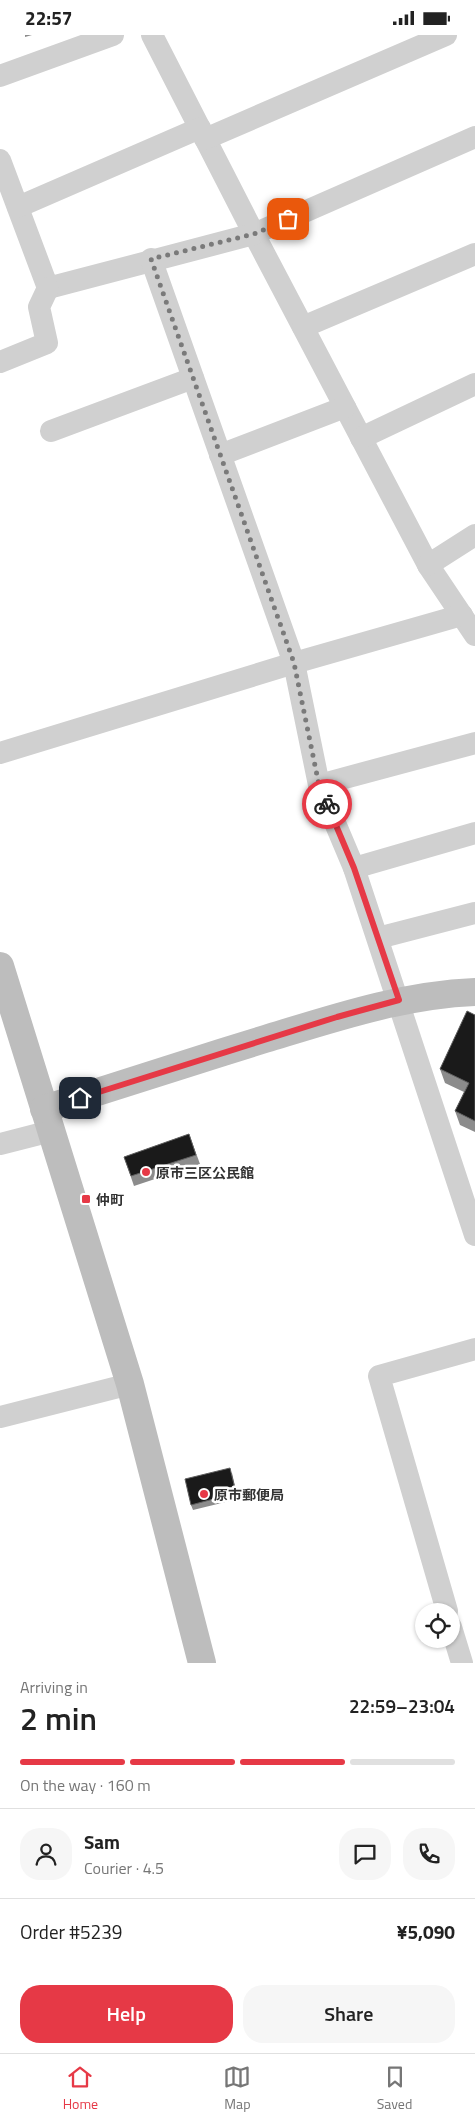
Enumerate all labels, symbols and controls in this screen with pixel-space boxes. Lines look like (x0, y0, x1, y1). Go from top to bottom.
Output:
text: 22:57 (25, 3, 72, 32)
pin (267, 198, 309, 240)
icon: bag (274, 205, 302, 233)
courier (302, 779, 352, 829)
icon: bike (313, 790, 341, 818)
pin (59, 1077, 101, 1119)
icon: home (66, 1084, 94, 1112)
place label: 原市三区公民館 (156, 1162, 254, 1183)
marker: 原市三区公民館 (140, 1166, 152, 1178)
place label: 仲町 (96, 1189, 124, 1210)
marker: 仲町 (80, 1193, 92, 1205)
place label: 原市郵便局 (214, 1484, 284, 1505)
marker: 原市郵便局 (198, 1488, 210, 1500)
map controls (415, 1603, 460, 1648)
button: locate (415, 1603, 460, 1648)
text: Arriving in (20, 1675, 88, 1699)
text: 22:59–23:04 (349, 1691, 455, 1720)
text: 2 min (20, 1694, 97, 1742)
text: On the way · 160 m (20, 1773, 151, 1797)
text: Sam (84, 1827, 120, 1856)
button: person (20, 1828, 72, 1880)
button: chat (339, 1828, 391, 1880)
button: phone (403, 1828, 455, 1880)
text: Courier · 4.5 (84, 1856, 164, 1880)
text: Order #5239 (20, 1917, 122, 1946)
text: ¥5,090 (397, 1917, 455, 1946)
button: Help (20, 1985, 233, 2043)
button: Share (243, 1985, 455, 2043)
tab: Home (63, 2063, 98, 2114)
tab: Map (223, 2063, 251, 2114)
tab: Saved (377, 2063, 412, 2114)

